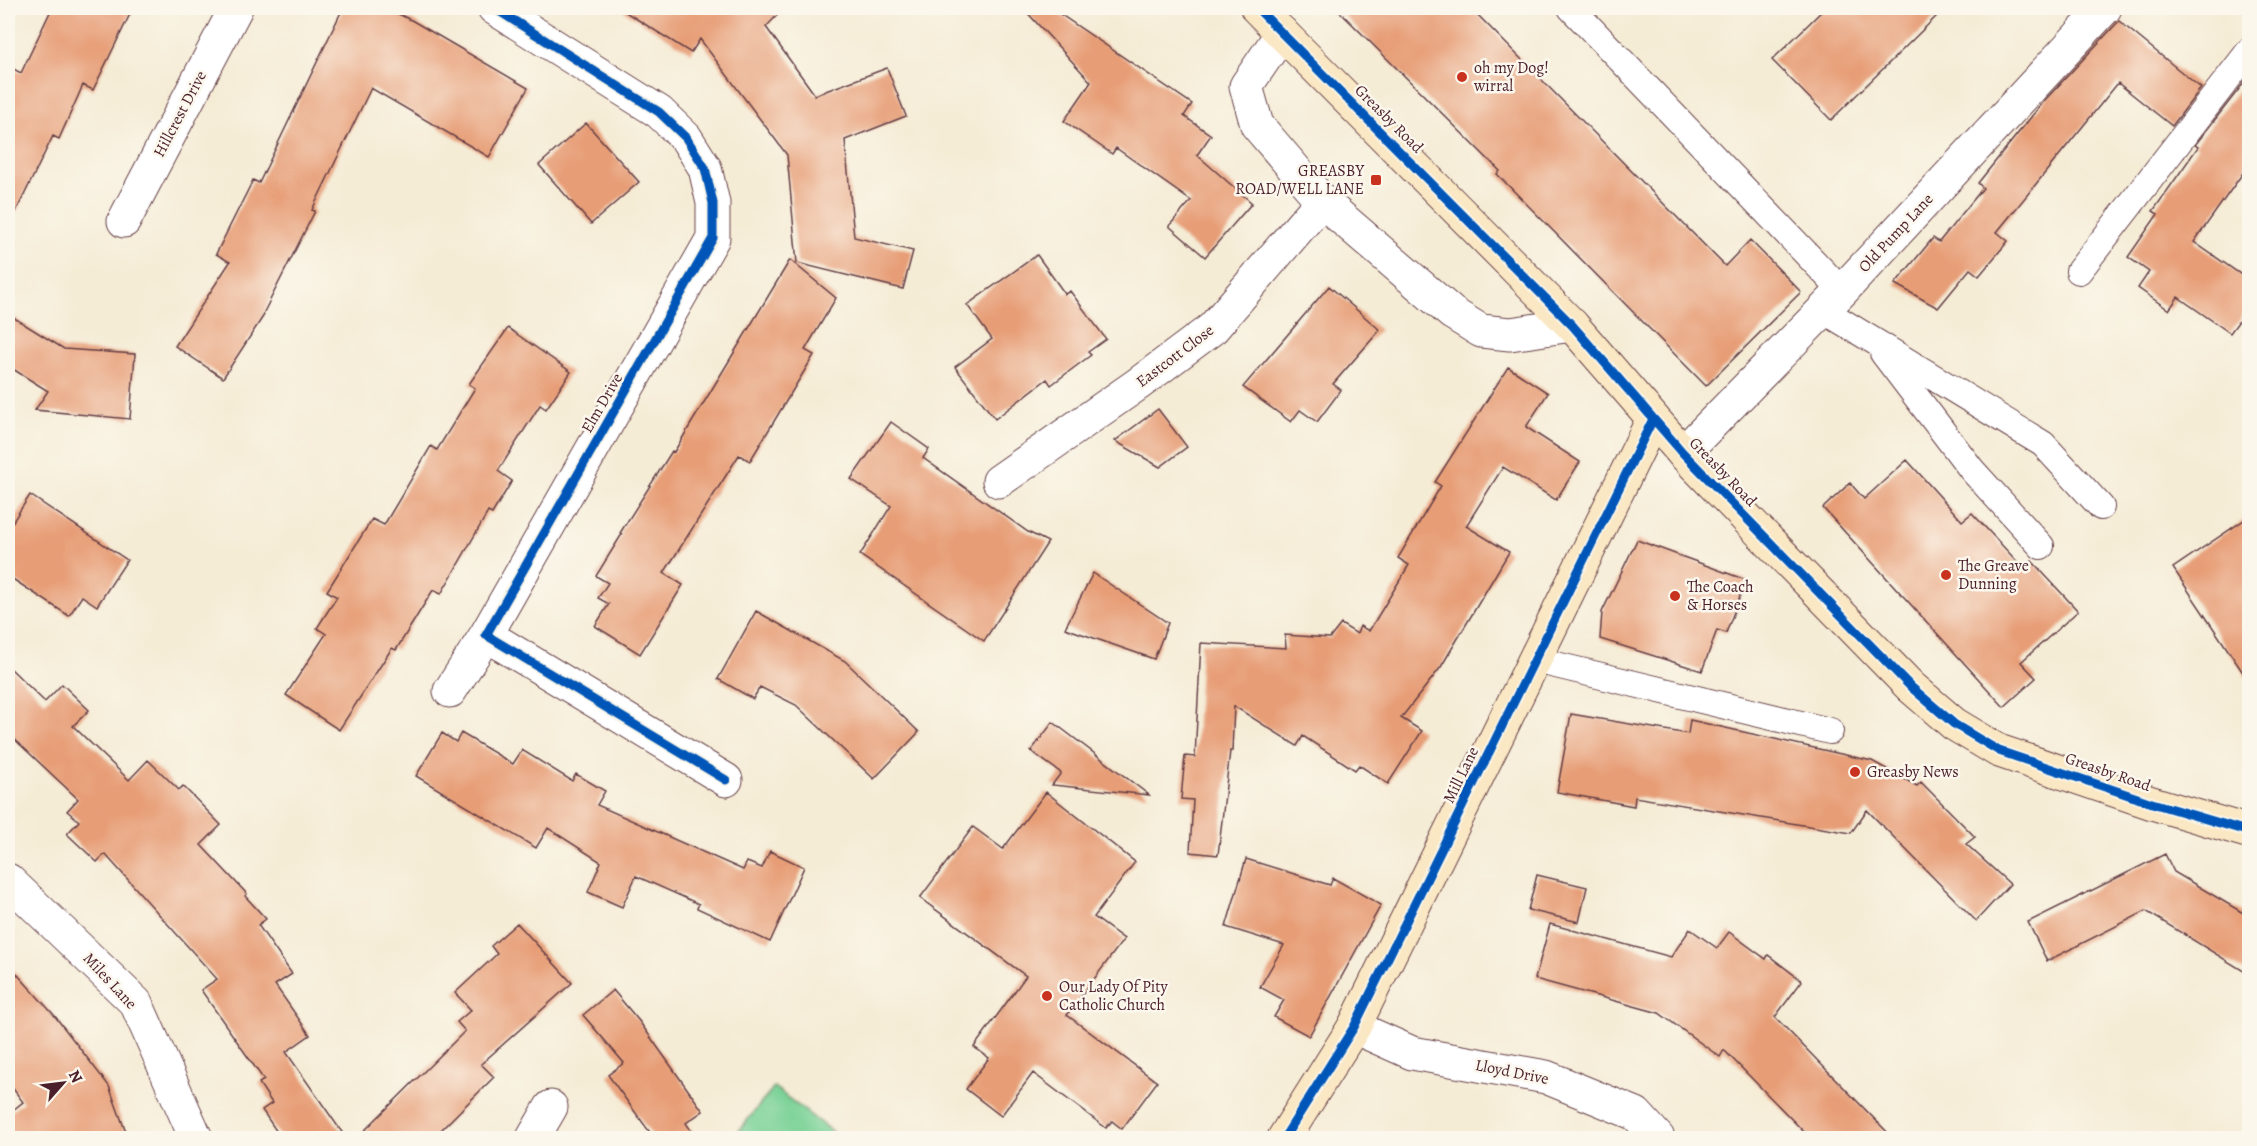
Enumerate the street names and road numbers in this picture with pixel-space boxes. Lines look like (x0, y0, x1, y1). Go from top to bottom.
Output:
street label: Hillcrest Drive (148, 67, 212, 161)
street label: Greasby Road (1350, 80, 1428, 158)
street label: Old Pump Lane (1854, 189, 1938, 277)
street label: Eastcott Close (1132, 320, 1218, 392)
street label: Elm Drive (576, 369, 628, 437)
street label: Greasby Road (1684, 432, 1762, 512)
street label: Mill Lane (1438, 743, 1484, 807)
street label: Greasby Road (2062, 747, 2154, 797)
street label: Miles Lane (78, 948, 142, 1014)
street label: Lloyd Drive (1473, 1054, 1551, 1090)

